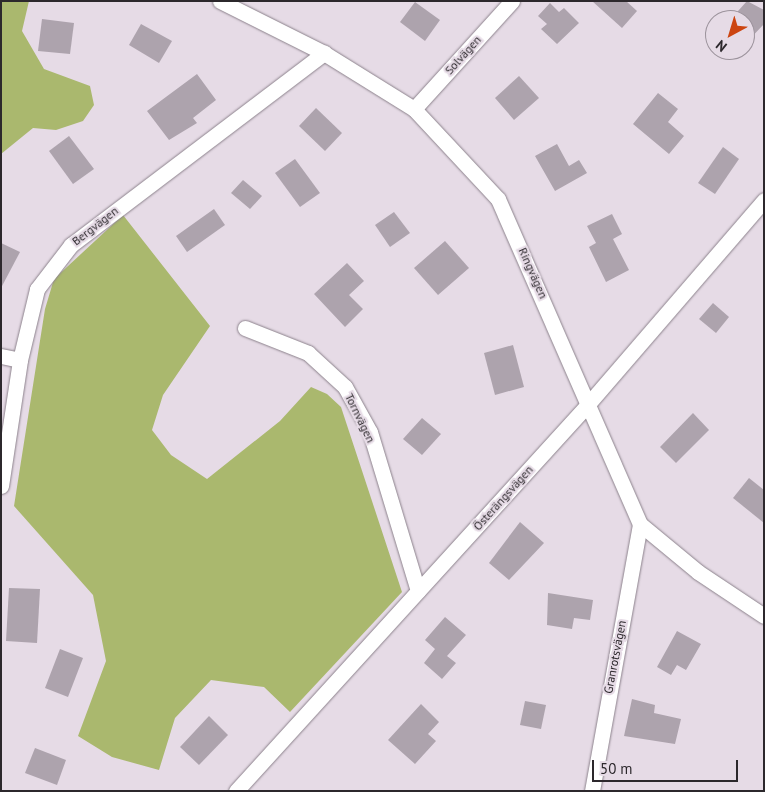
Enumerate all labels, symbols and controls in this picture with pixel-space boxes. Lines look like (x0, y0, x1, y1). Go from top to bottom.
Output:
north arrow (705, 10, 755, 60)
street label: Solvägen (442, 33, 484, 77)
text: N (712, 36, 730, 56)
street label: Bergvägen (69, 204, 121, 248)
street label: Ringvägen (515, 245, 551, 301)
street label: Tornvägen (342, 391, 378, 445)
street label: Österängsvägen (470, 463, 536, 533)
street label: Granrotsvägen (601, 619, 629, 695)
scale bar (595, 750, 741, 782)
text: 50 m (600, 759, 633, 778)

